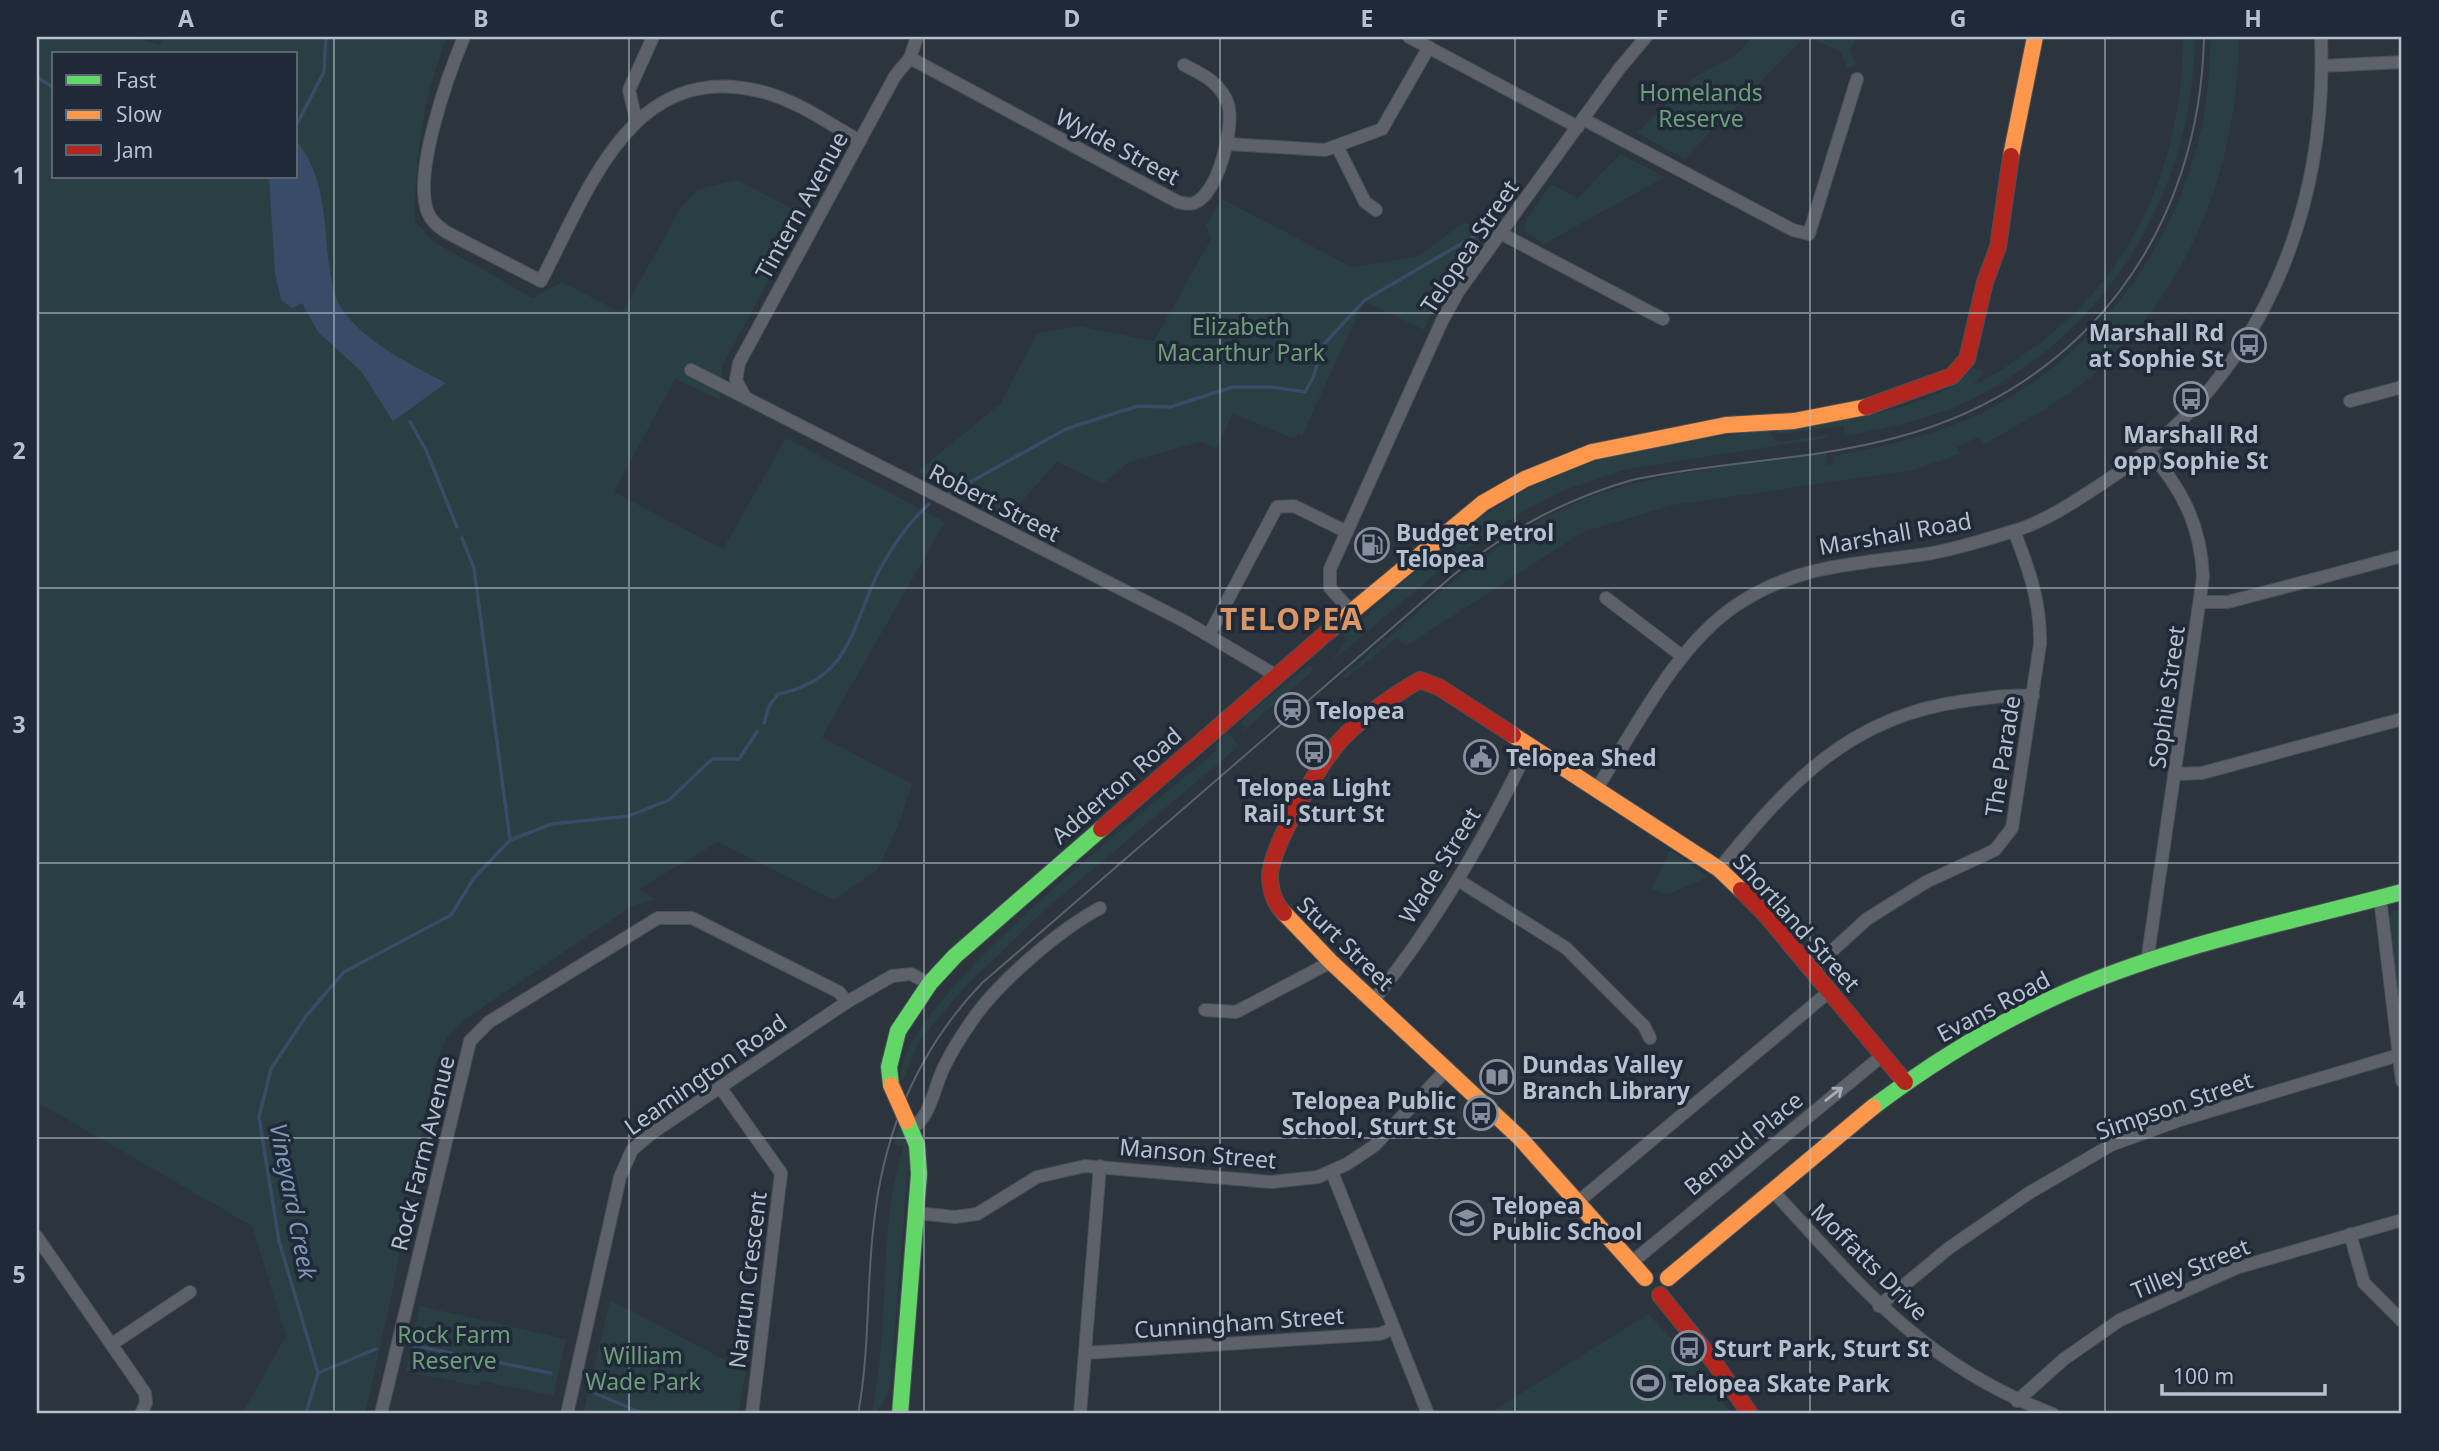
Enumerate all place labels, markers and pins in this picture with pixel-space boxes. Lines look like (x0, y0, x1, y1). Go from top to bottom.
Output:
place label: Marshall Rd at Sophie St (2088, 316, 2224, 374)
bus stop icon: Marshall Rd at Sophie St (2230, 326, 2268, 364)
bus stop icon: Marshall Rd opp Sophie St (2172, 380, 2210, 418)
place label: Marshall Rd opp Sophie St (2113, 418, 2269, 476)
place label: Budget Petrol Telopea (1396, 516, 1554, 574)
fuel station icon: Budget Petrol Telopea (1353, 526, 1391, 564)
station icon: Telopea (1273, 691, 1311, 729)
place label: Telopea (1316, 694, 1405, 726)
bus stop icon: Telopea Light Rail, Sturt St (1295, 733, 1333, 771)
public building icon: Telopea Shed (1462, 738, 1500, 776)
place label: Telopea Shed (1506, 741, 1657, 773)
place label: Telopea Light Rail, Sturt St (1237, 771, 1391, 829)
place label: Dundas Valley Branch Library (1522, 1048, 1691, 1106)
library icon: Dundas Valley Branch Library (1478, 1058, 1516, 1096)
place label: Telopea Public School, Sturt St (1282, 1084, 1456, 1142)
bus stop icon: Telopea Public School, Sturt St (1462, 1094, 1500, 1132)
place label: Telopea Public School (1492, 1189, 1642, 1247)
school or university icon: Telopea Public School (1448, 1199, 1486, 1237)
bus stop icon: Sturt Park, Sturt St (1670, 1329, 1708, 1367)
place label: Sturt Park, Sturt St (1714, 1332, 1930, 1364)
sports icon: Telopea Skate Park (1629, 1364, 1667, 1402)
place label: Telopea Skate Park (1672, 1367, 1890, 1399)

